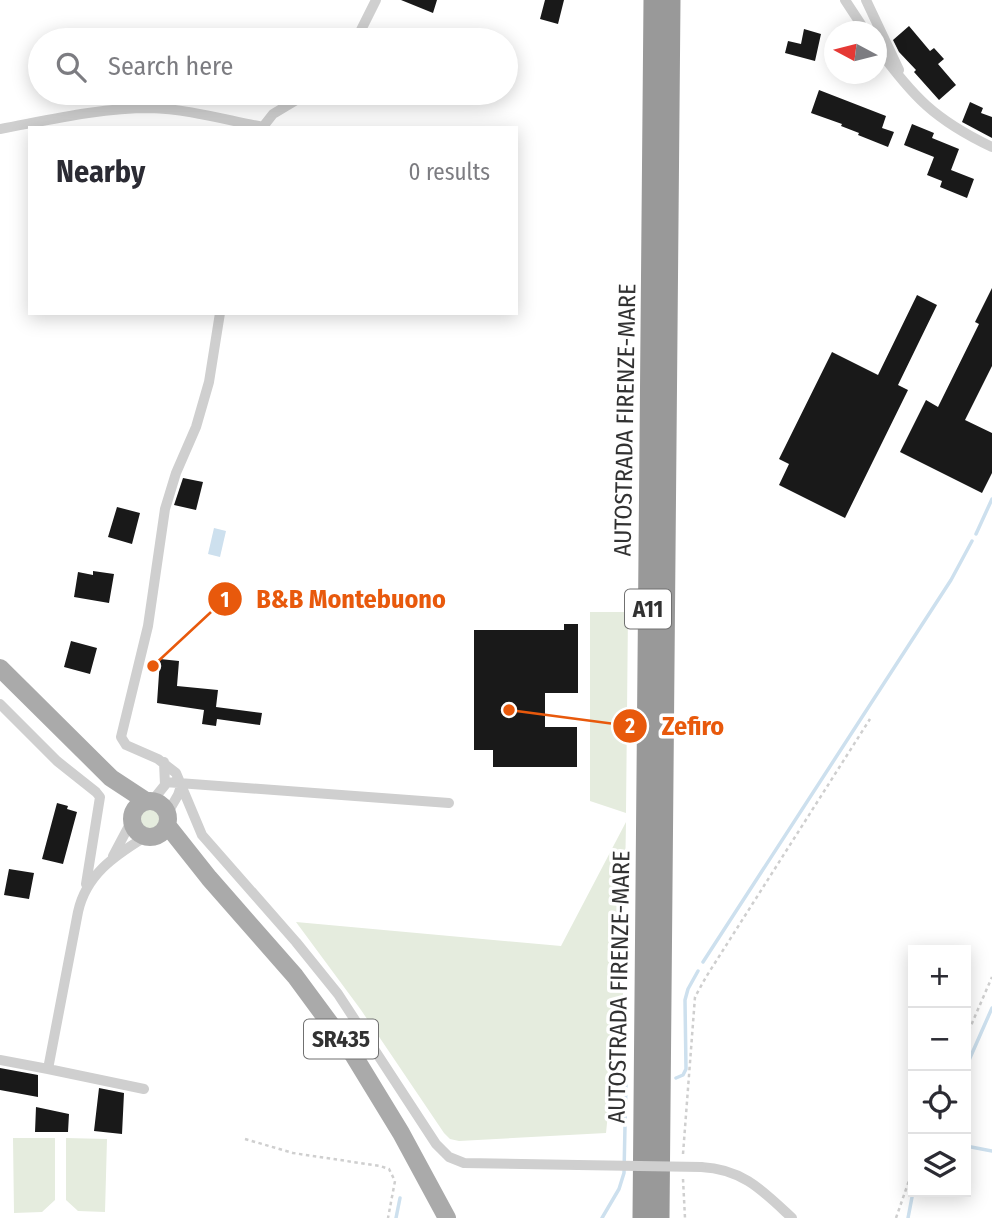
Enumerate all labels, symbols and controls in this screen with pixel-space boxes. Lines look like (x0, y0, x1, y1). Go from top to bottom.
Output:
north arrow (824, 21, 887, 84)
search box (28, 28, 518, 105)
icon: search (52, 48, 90, 86)
text: Search here (108, 51, 233, 82)
text: Nearby (56, 154, 145, 190)
text: 0 results (409, 158, 490, 186)
street label: AUTOSTRADA FIRENZE-MARE (609, 283, 641, 557)
callout: B&B Montebuono (207, 576, 460, 623)
text: B&B Montebuono (256, 584, 446, 615)
text: 1 (221, 587, 229, 613)
road number: A11 (625, 590, 671, 628)
callout: Zefiro (613, 702, 738, 749)
text: Zefiro (662, 711, 724, 742)
text: 2 (624, 713, 635, 739)
street label: AUTOSTRADA FIRENZE-MARE (603, 850, 635, 1124)
map controls (908, 945, 971, 1197)
button: + (908, 945, 971, 1008)
button: − (908, 1008, 971, 1071)
road number: SR435 (304, 1020, 378, 1058)
button: locate (908, 1071, 971, 1134)
button: layers (908, 1134, 971, 1197)

